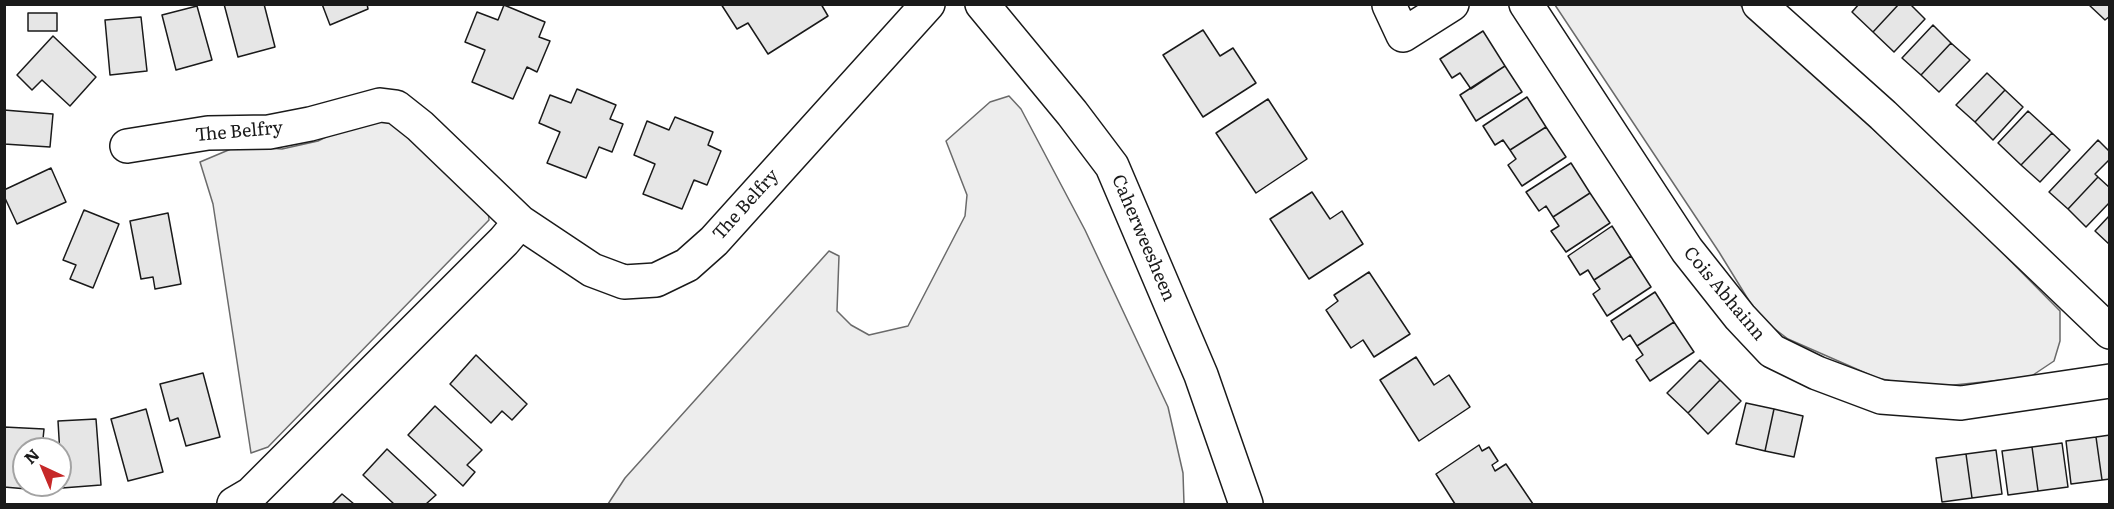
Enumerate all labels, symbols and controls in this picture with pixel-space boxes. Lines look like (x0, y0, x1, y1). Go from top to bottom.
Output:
street label: The Belfry (194, 117, 284, 147)
street label: The Belfry (709, 165, 783, 245)
street label: Caherweesheen (1107, 171, 1179, 305)
street label: Cois Abhainn (1679, 243, 1769, 345)
north arrow (12, 437, 72, 497)
text: N (18, 442, 44, 469)

